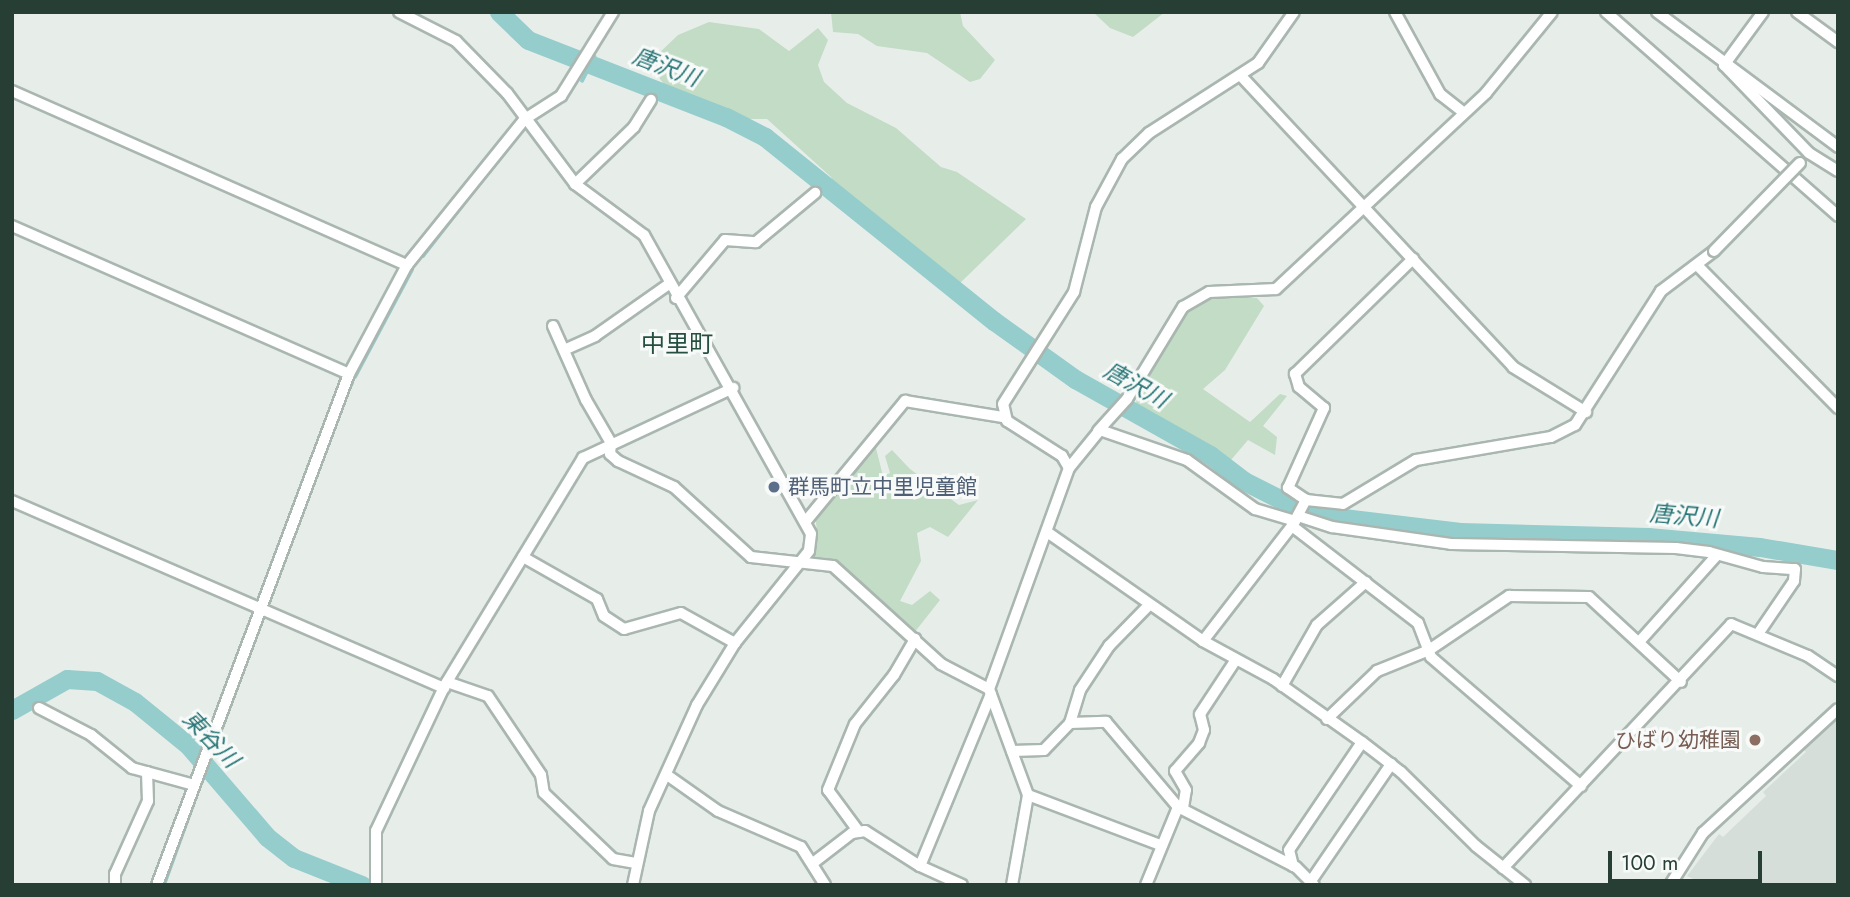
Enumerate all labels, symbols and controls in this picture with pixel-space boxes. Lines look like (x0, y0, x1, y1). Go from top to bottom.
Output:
water label: 唐沢川 (629, 42, 703, 92)
district label: 中里町 (641, 330, 713, 358)
water label: 唐沢川 (1099, 356, 1173, 414)
place label: 群馬町立中里児童館 (788, 474, 977, 500)
marker: 群馬町立中里児童館 (766, 479, 782, 495)
water label: 唐沢川 (1648, 499, 1720, 533)
water label: 東谷川 (177, 705, 245, 773)
place label: ひばり幼稚園 (1615, 727, 1741, 753)
marker: ひばり幼稚園 (1747, 732, 1763, 748)
scale bar (1612, 838, 1766, 882)
text: 100 m (1621, 848, 1678, 878)

